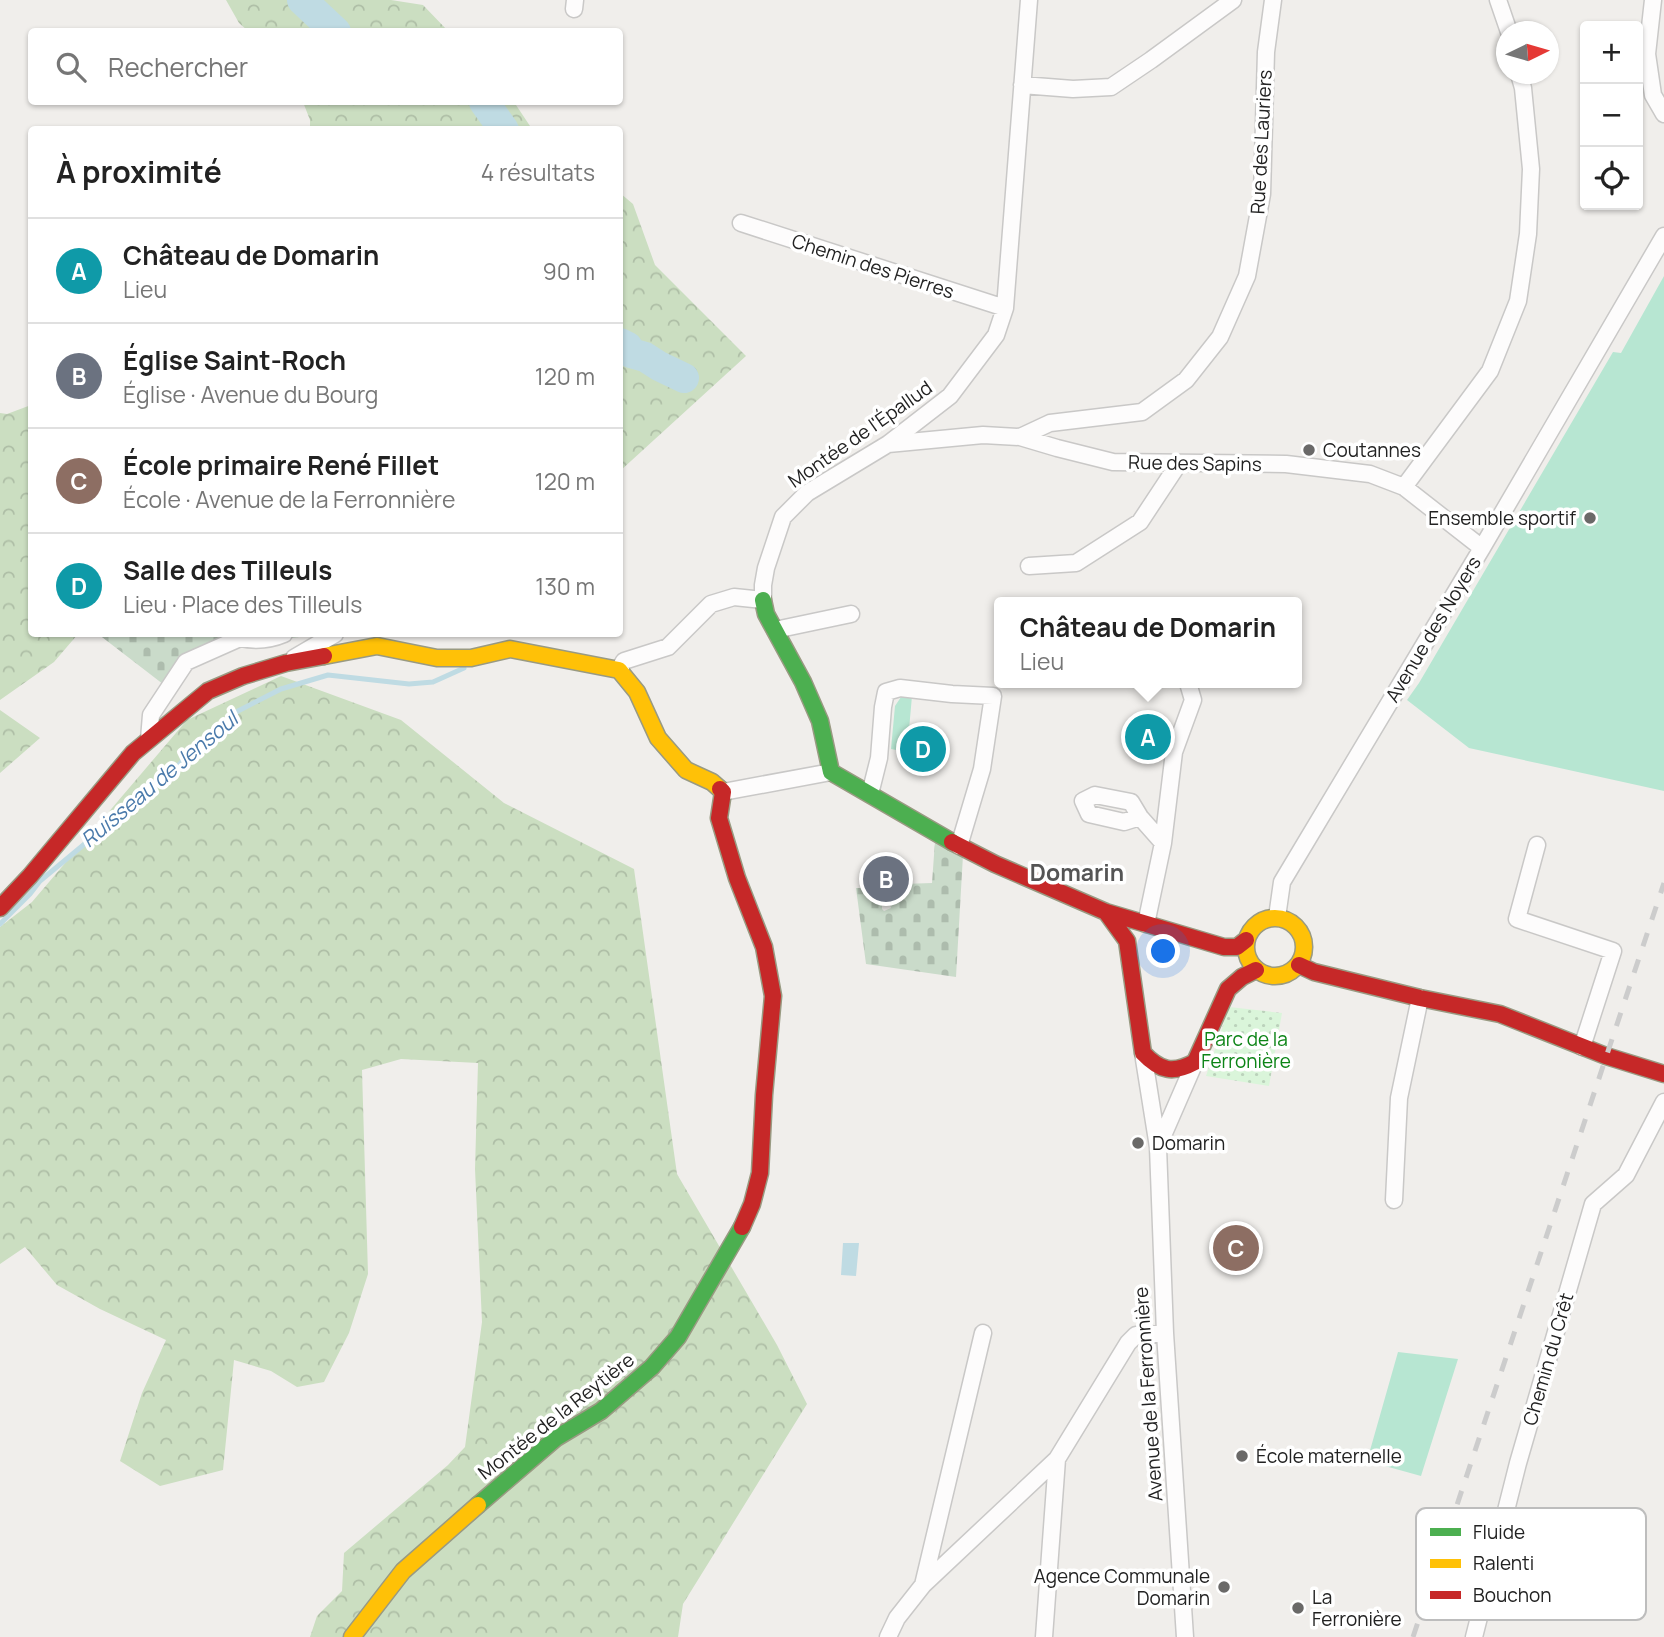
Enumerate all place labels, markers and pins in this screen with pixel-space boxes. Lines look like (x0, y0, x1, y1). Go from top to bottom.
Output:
place label: Coutannes (1323, 437, 1421, 463)
marker: Coutannes (1301, 442, 1317, 458)
place label: Ensemble sportif (1428, 505, 1576, 531)
marker: Ensemble sportif (1582, 510, 1598, 526)
pin: A (1125, 711, 1171, 763)
pin: D (900, 723, 946, 775)
pin: B (863, 853, 909, 905)
place label: Domarin (1152, 1130, 1225, 1156)
marker: Domarin (1130, 1135, 1146, 1151)
pin: C (1213, 1222, 1259, 1274)
place label: École maternelle (1256, 1443, 1402, 1469)
marker: École maternelle (1234, 1448, 1250, 1464)
place label: Agence Communale Domarin (1034, 1563, 1210, 1611)
marker: Agence Communale Domarin (1216, 1579, 1232, 1595)
place label: La Ferronière (1312, 1584, 1402, 1632)
marker: La Ferronière (1290, 1600, 1306, 1616)

